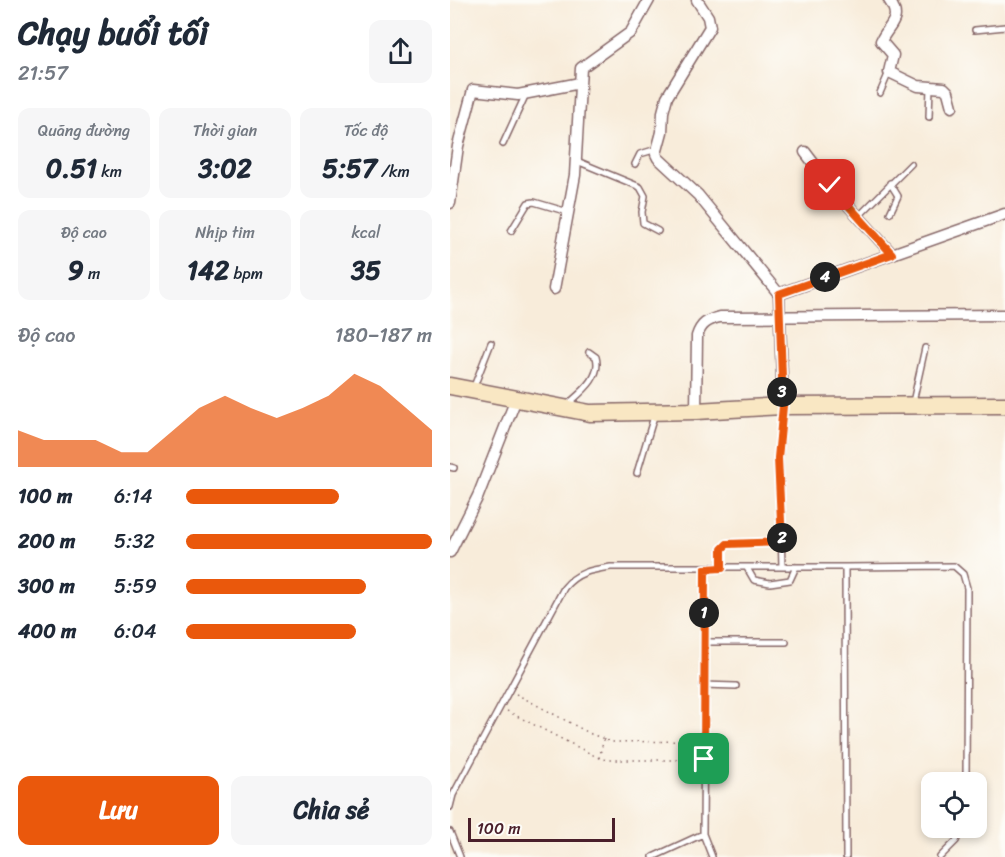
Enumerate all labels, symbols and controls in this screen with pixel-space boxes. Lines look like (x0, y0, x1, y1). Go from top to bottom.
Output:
text: Chạy buổi tối (18, 4, 208, 62)
button: share (369, 20, 432, 83)
text: 21:57 (18, 56, 68, 91)
text: Quãng đường (38, 116, 130, 145)
text: Thời gian (193, 116, 257, 145)
text: Tốc độ (344, 116, 388, 145)
text: 0.51 (46, 145, 97, 191)
text: 3:02 (198, 145, 252, 191)
text: 5:57 (322, 145, 377, 191)
text: km (97, 157, 122, 186)
text: /km (377, 157, 410, 186)
pin (804, 159, 855, 210)
icon: check (813, 168, 846, 201)
text: Độ cao (61, 218, 107, 247)
text: Nhịp tim (195, 218, 255, 247)
text: kcal (351, 218, 381, 247)
text: 9 (68, 247, 84, 293)
text: 142 (187, 247, 229, 293)
text: 35 (351, 247, 381, 293)
text: m (84, 259, 100, 288)
text: bpm (229, 259, 263, 288)
pin: 4 (810, 262, 840, 292)
text: 4 (820, 262, 830, 291)
text: Độ cao (18, 318, 76, 353)
text: 180–187 m (335, 318, 432, 353)
pin: 3 (767, 377, 797, 407)
text: 3 (778, 377, 786, 406)
text: 100 m (18, 479, 72, 514)
text: 6:14 (114, 479, 152, 514)
pin: 2 (767, 523, 797, 553)
text: 2 (777, 523, 787, 552)
text: 200 m (18, 524, 75, 559)
text: 5:32 (114, 524, 155, 559)
text: 300 m (18, 569, 75, 604)
text: 5:59 (114, 569, 157, 604)
pin: 1 (689, 598, 719, 628)
text: 1 (701, 598, 707, 627)
text: 400 m (18, 614, 76, 649)
text: 6:04 (114, 614, 157, 649)
pin (678, 733, 729, 784)
icon: arrive (687, 742, 720, 775)
map controls (921, 772, 987, 838)
button: locate (921, 772, 987, 838)
button: Lưu (18, 776, 219, 845)
button: Chia sẻ (231, 776, 432, 845)
text: 100 m (477, 814, 521, 843)
scale bar (468, 815, 615, 842)

